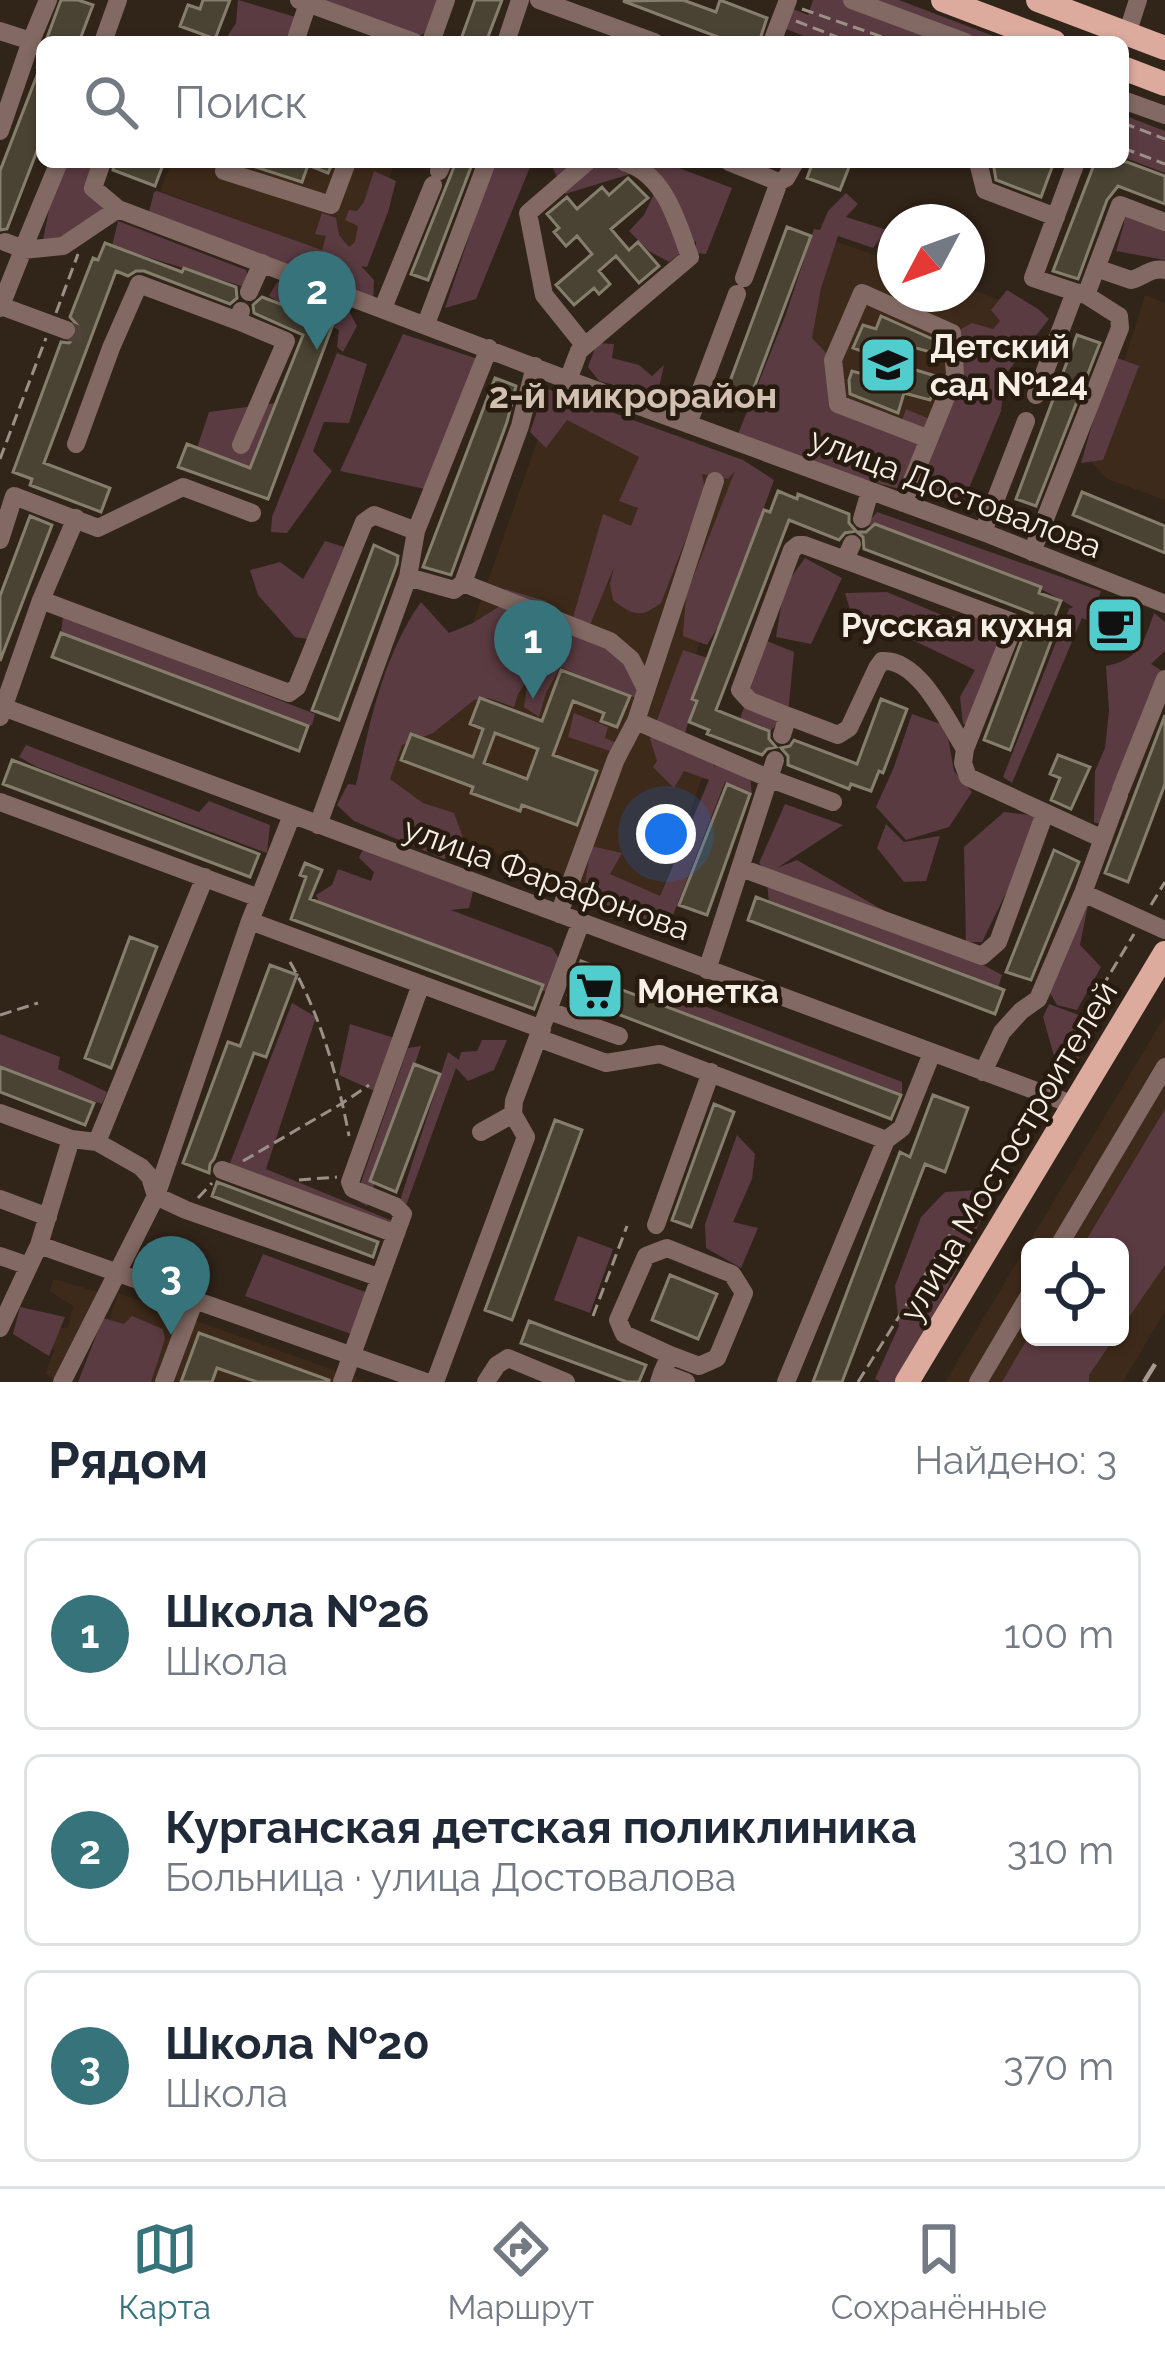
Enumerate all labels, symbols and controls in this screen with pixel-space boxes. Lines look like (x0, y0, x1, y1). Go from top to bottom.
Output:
search box (36, 36, 1129, 168)
icon: search (78, 69, 144, 135)
text: Поиск (174, 76, 308, 129)
north arrow (877, 204, 985, 312)
pin: 2 (278, 251, 356, 350)
place label: Детский сад №124 (930, 327, 1088, 404)
school or university icon: Детский сад №124 (857, 334, 919, 396)
district label: 2-й микрорайон (489, 374, 777, 416)
street label: улица Достовалова (804, 419, 1107, 566)
cafe icon: Русская кухня (1084, 594, 1146, 656)
pin: 1 (494, 600, 572, 699)
place label: Русская кухня (841, 606, 1073, 645)
your location (636, 804, 696, 864)
street label: улица Фарафонова (398, 809, 695, 948)
supermarket icon: Монетка (564, 960, 626, 1022)
place label: Монетка (637, 972, 779, 1011)
street label: улица Мостостроителей (891, 974, 1126, 1328)
pin: 3 (132, 1236, 210, 1335)
map controls (1021, 1238, 1129, 1346)
button: locate (1021, 1238, 1129, 1346)
text: Рядом (48, 1430, 208, 1490)
text: Найдено: 3 (914, 1437, 1117, 1483)
text: Школа №26 (165, 1585, 430, 1638)
text: 1 (80, 1611, 100, 1657)
text: 100 m (1004, 1611, 1114, 1657)
text: Школа (165, 1638, 288, 1684)
text: Курганская детская поликлиника (165, 1801, 917, 1854)
text: 2 (79, 1827, 101, 1873)
text: 310 m (1007, 1827, 1114, 1873)
text: Больница · улица Достовалова (165, 1854, 736, 1900)
text: Школа №20 (165, 2017, 430, 2070)
text: 3 (79, 2043, 101, 2089)
text: 370 m (1003, 2043, 1114, 2089)
text: Школа (165, 2070, 288, 2116)
tab: Карта (118, 2216, 211, 2327)
tab: Маршрут (447, 2216, 594, 2327)
tab: Сохранённые (831, 2216, 1047, 2327)

